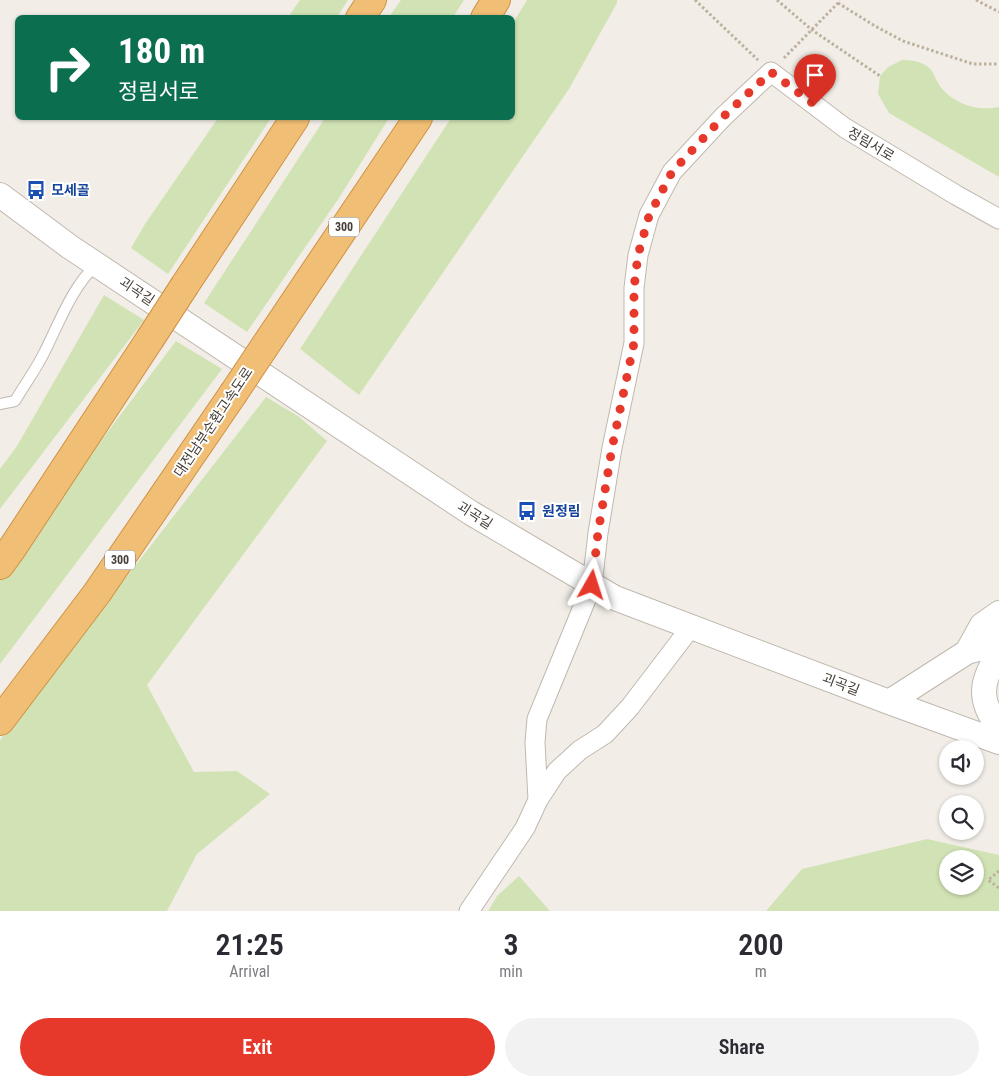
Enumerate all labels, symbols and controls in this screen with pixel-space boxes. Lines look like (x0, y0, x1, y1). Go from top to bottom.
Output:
text: 180 m (118, 31, 205, 72)
icon: right (35, 35, 100, 100)
pin (794, 54, 836, 105)
icon: arrive (801, 61, 829, 89)
text: 정림서로 (118, 79, 199, 104)
street label: 정림서로 (845, 124, 897, 164)
bus stop icon: 모세골 (25, 179, 47, 201)
place label: 모세골 (51, 182, 90, 198)
road number: 300 (329, 218, 359, 236)
street label: 괴곡길 (117, 274, 157, 308)
street label: 대전남부순환고속도로 (170, 364, 256, 480)
street label: 괴곡길 (454, 498, 496, 532)
bus stop icon: 원정림 (516, 500, 538, 522)
place label: 원정림 (542, 503, 581, 519)
road number: 300 (105, 550, 135, 570)
position arrow (565, 558, 617, 610)
street label: 괴곡길 (820, 670, 862, 698)
map controls (939, 740, 984, 895)
button: sound (939, 740, 984, 785)
button: search (939, 795, 984, 840)
button: layers (939, 850, 984, 895)
text: 21:25 (215, 927, 284, 962)
text: 3 (503, 927, 519, 962)
text: 200 (738, 927, 783, 962)
text: Arrival (229, 962, 270, 981)
text: min (499, 962, 523, 981)
text: m (755, 962, 767, 981)
button: Exit (20, 1018, 495, 1076)
button: Share (505, 1018, 979, 1076)

